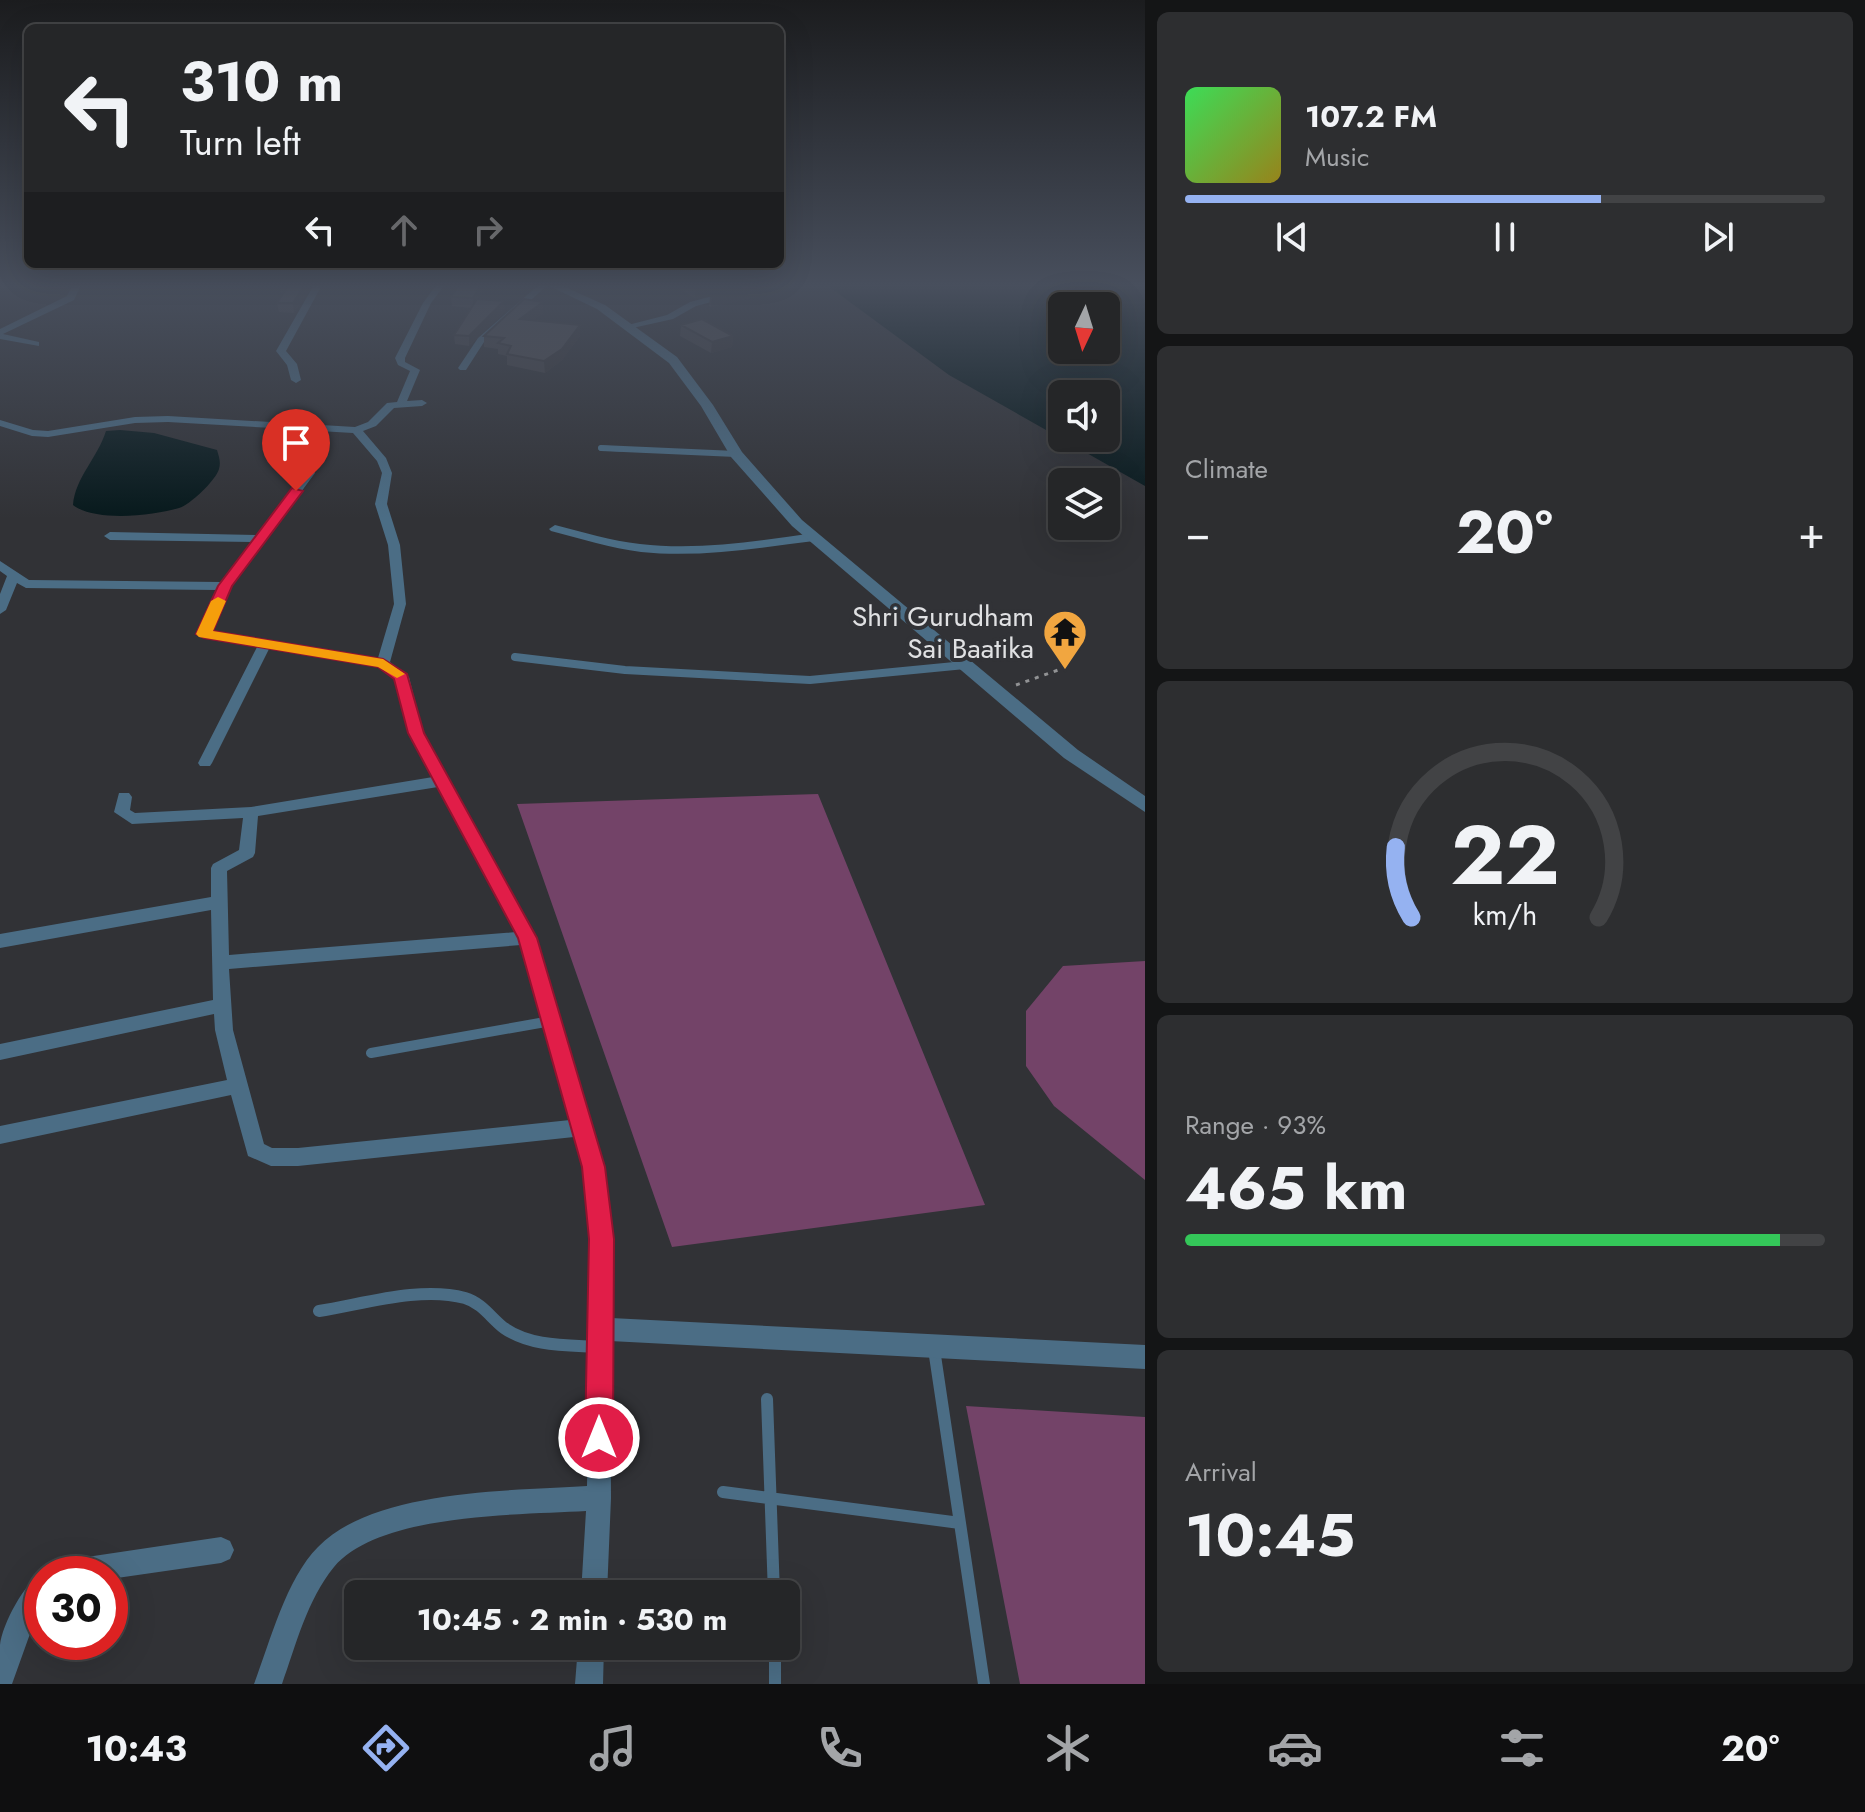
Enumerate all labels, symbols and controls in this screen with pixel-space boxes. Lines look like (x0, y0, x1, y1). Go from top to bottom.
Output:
text: 310 m (180, 41, 343, 122)
icon: left (48, 56, 152, 160)
text: 107.2 FM (1305, 95, 1437, 138)
text: Turn left (180, 116, 301, 168)
text: Music (1305, 138, 1369, 176)
icon: left (298, 208, 342, 252)
icon: ahead (382, 208, 426, 252)
icon: right (466, 208, 510, 252)
icon: previous (1270, 215, 1314, 259)
icon: pause (1483, 215, 1527, 259)
icon: next (1696, 215, 1740, 259)
north arrow (1048, 292, 1120, 364)
map controls (1048, 292, 1120, 540)
button: sound (1048, 380, 1120, 452)
pin (262, 409, 330, 491)
icon: arrive (274, 421, 318, 465)
text: Climate (1185, 450, 1268, 488)
button: layers (1048, 468, 1120, 540)
text: 20° (1456, 489, 1553, 576)
text: − (1185, 501, 1211, 565)
text: + (1798, 501, 1825, 565)
place label: Shri Gurudham Sai Baatika (852, 596, 1034, 669)
temple icon: Shri Gurudham Sai Baatika (1041, 608, 1089, 671)
text: 22 (1450, 795, 1560, 915)
text: km/h (1473, 894, 1537, 936)
text: Range · 93% (1185, 1106, 1326, 1144)
text: 465 km (1185, 1145, 1408, 1232)
position arrow (557, 1396, 641, 1480)
text: Arrival (1185, 1453, 1257, 1491)
text: 10:45 (1185, 1492, 1355, 1579)
speed limit sign: 30 (24, 1556, 128, 1660)
text: 10:45 · 2 min · 530 m (417, 1598, 727, 1641)
icon: directions (358, 1720, 414, 1776)
icon: music (585, 1720, 641, 1776)
icon: phone (812, 1720, 868, 1776)
icon: climate (1040, 1720, 1096, 1776)
icon: car (1267, 1720, 1323, 1776)
icon: filters (1494, 1720, 1550, 1776)
text: 10:43 (86, 1722, 187, 1774)
text: 20° (1721, 1722, 1779, 1774)

